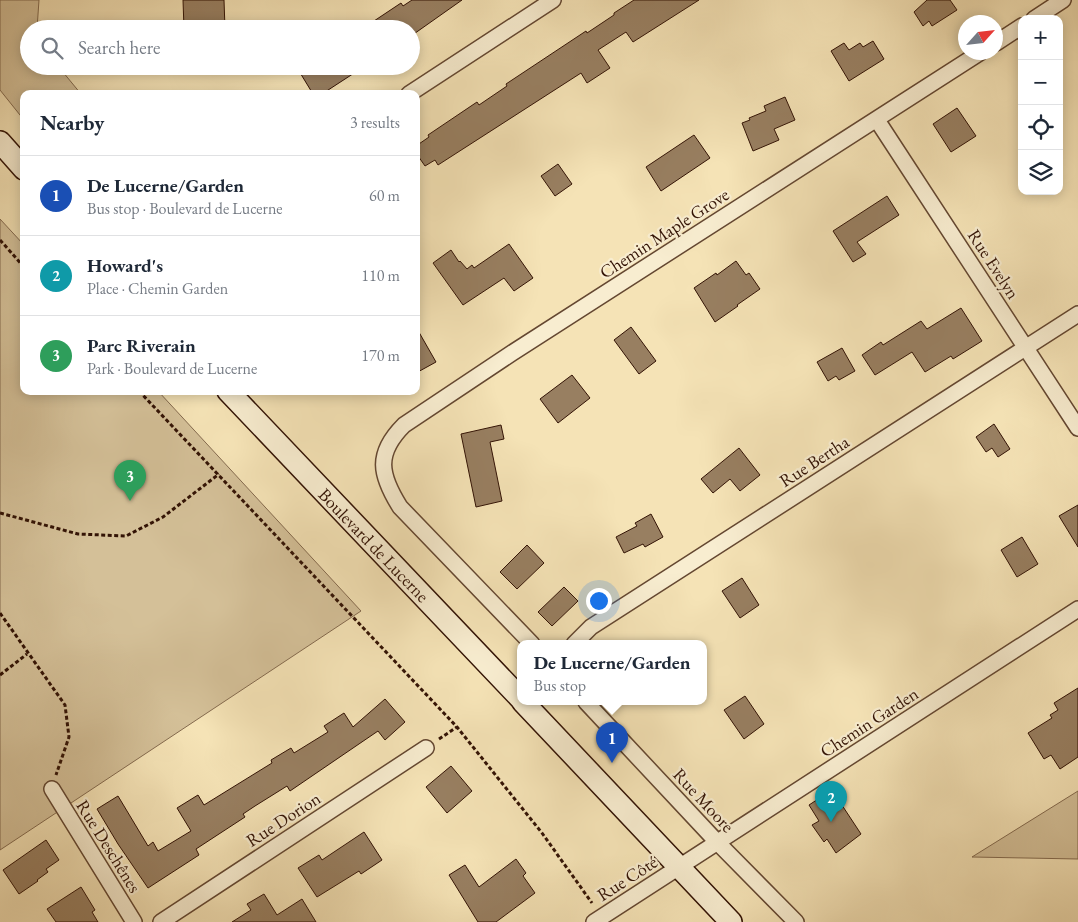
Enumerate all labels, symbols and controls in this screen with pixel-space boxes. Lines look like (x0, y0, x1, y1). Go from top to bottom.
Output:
north arrow (958, 15, 1003, 60)
map controls (1018, 15, 1063, 195)
button: + (1018, 15, 1063, 60)
search box (20, 20, 420, 75)
icon: search (38, 34, 66, 62)
text: Search here (78, 35, 160, 60)
button: − (1018, 60, 1063, 105)
button: locate (1018, 105, 1063, 150)
text: Nearby (40, 109, 104, 136)
text: 3 results (350, 112, 400, 133)
button: layers (1018, 150, 1063, 195)
text: De Lucerne/Garden (87, 173, 244, 198)
street label: Chemin Maple Grove (595, 183, 733, 283)
text: 1 (52, 185, 60, 206)
text: 60 m (369, 185, 400, 206)
text: Bus stop · Boulevard de Lucerne (87, 198, 283, 219)
street label: Rue Evelyn (963, 225, 1025, 304)
text: Howard's (87, 253, 163, 278)
text: 2 (52, 265, 60, 286)
text: 110 m (361, 265, 400, 286)
text: Place · Chemin Garden (87, 278, 228, 299)
text: Parc Riverain (87, 333, 196, 358)
text: 3 (52, 345, 60, 366)
text: 170 m (361, 345, 400, 366)
text: Park · Boulevard de Lucerne (87, 358, 257, 379)
street label: Rue Bertha (775, 429, 854, 492)
pin: 3 (114, 460, 146, 501)
street label: Boulevard de Lucerne (314, 483, 434, 607)
your location (586, 588, 612, 614)
popup (517, 640, 707, 705)
text: De Lucerne/Garden (534, 650, 691, 675)
text: Bus stop (534, 675, 586, 696)
street label: Chemin Garden (816, 681, 923, 762)
pin: 1 (596, 722, 628, 763)
street label: Rue Moore (668, 763, 740, 837)
pin: 2 (815, 781, 847, 822)
street label: Rue Dorion (241, 786, 325, 852)
street label: Rue Deschênes (71, 795, 147, 897)
street label: Rue Côté (593, 850, 661, 906)

